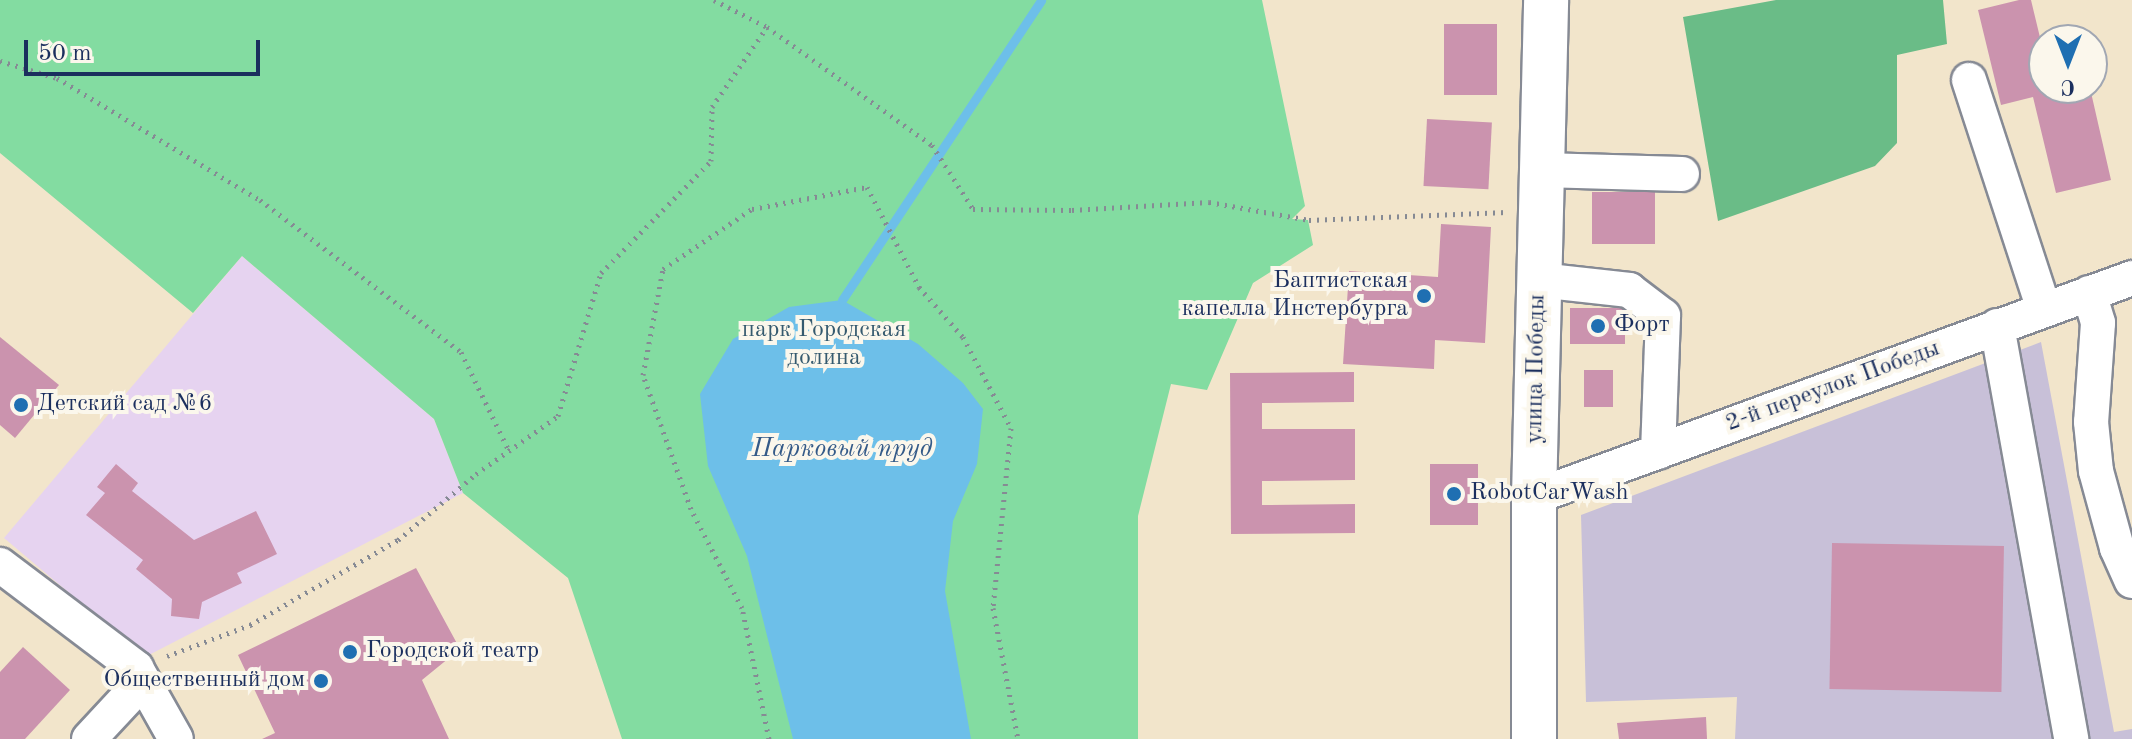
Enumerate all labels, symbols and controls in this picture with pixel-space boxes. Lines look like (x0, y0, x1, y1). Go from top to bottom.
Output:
scale bar (28, 24, 264, 74)
north arrow (2028, 24, 2108, 104)
text: 50 m (38, 42, 92, 66)
text: С (2061, 75, 2075, 97)
place label: Баптистская капелла Инстербурга (1182, 268, 1408, 324)
marker: Баптистская капелла Инстербурга (1415, 287, 1433, 305)
street label: улица Победы (1521, 294, 1553, 444)
place label: Форт (1614, 312, 1670, 340)
park label: парк Городская долина (742, 317, 906, 373)
marker: Форт (1589, 317, 1607, 335)
street label: 2-й переулок Победы (1722, 335, 1944, 439)
place label: Детский сад №6 (37, 391, 213, 419)
marker: Детский сад №6 (12, 396, 30, 414)
water label: Парковый пруд (752, 434, 932, 466)
place label: RobotCarWash (1470, 480, 1628, 508)
marker: RobotCarWash (1445, 485, 1463, 503)
place label: Городской театр (366, 638, 539, 666)
marker: Городской театр (341, 643, 359, 661)
place label: Общественный дом (103, 667, 305, 695)
marker: Общественный дом (312, 672, 330, 690)

